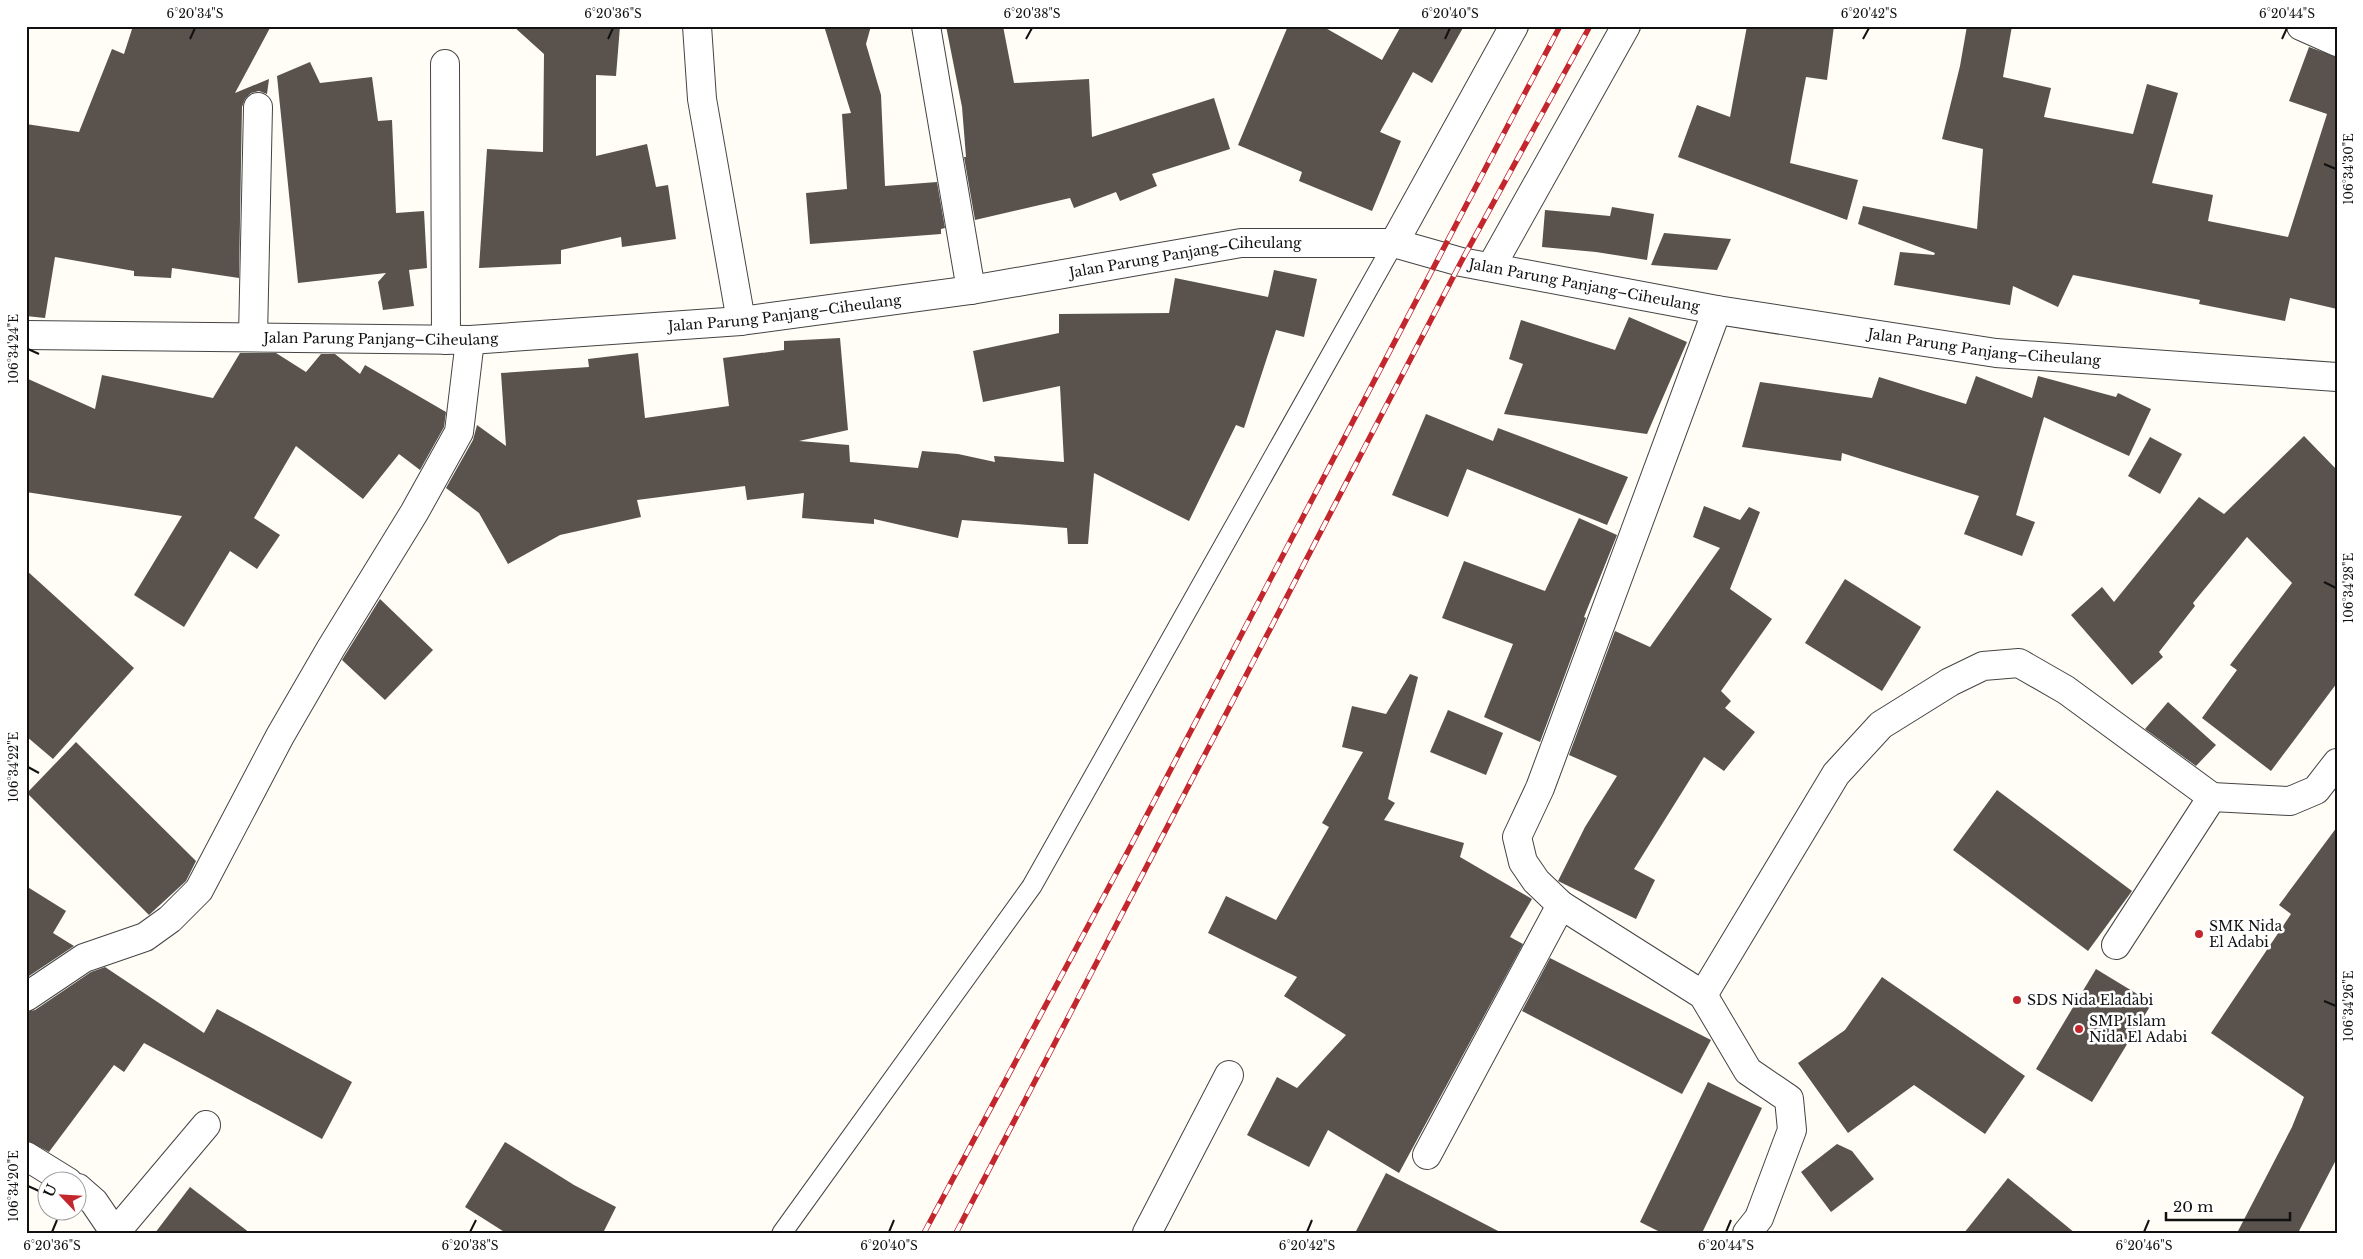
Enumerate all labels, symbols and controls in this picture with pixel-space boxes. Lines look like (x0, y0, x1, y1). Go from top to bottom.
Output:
text: 6°20'34"S (167, 6, 224, 21)
text: 6°20'36"S (584, 6, 642, 21)
text: 6°20'38"S (1003, 6, 1061, 21)
text: 6°20'40"S (1421, 6, 1479, 21)
text: 6°20'42"S (1841, 6, 1898, 21)
text: 6°20'44"S (2259, 6, 2315, 21)
text: 106°34'30"E (2341, 133, 2356, 205)
street label: Jalan Parung Panjang–Ciheulang (1066, 234, 1302, 282)
street label: Jalan Parung Panjang–Ciheulang (1465, 254, 1702, 316)
street label: Jalan Parung Panjang–Ciheulang (666, 290, 903, 335)
text: 106°34'24"E (6, 314, 21, 384)
street label: Jalan Parung Panjang–Ciheulang (1865, 324, 2102, 369)
street label: Jalan Parung Panjang–Ciheulang (262, 329, 499, 349)
text: 106°34'28"E (2341, 553, 2356, 623)
text: 106°34'22"E (6, 731, 21, 802)
place label: SMK Nida El Adabi (2209, 917, 2283, 951)
marker: SMK Nida El Adabi (2193, 928, 2205, 940)
text: 106°34'26"E (2341, 970, 2356, 1041)
place label: SDS Nida Eladabi (2027, 991, 2154, 1009)
marker: SDS Nida Eladabi (2011, 994, 2023, 1006)
place label: SMP Islam Nida El Adabi (2089, 1012, 2187, 1046)
marker: SMP Islam Nida El Adabi (2073, 1023, 2085, 1035)
text: 106°34'20"E (6, 1150, 21, 1222)
north arrow (38, 1172, 88, 1222)
text: U (39, 1181, 61, 1200)
scale bar (2166, 1189, 2289, 1221)
text: 20 m (2173, 1197, 2213, 1216)
text: 6°20'36"S (23, 1238, 81, 1253)
text: 6°20'38"S (441, 1238, 499, 1253)
text: 6°20'40"S (860, 1238, 918, 1253)
text: 6°20'42"S (1279, 1238, 1336, 1253)
text: 6°20'44"S (1698, 1238, 1754, 1253)
text: 6°20'46"S (2116, 1238, 2173, 1253)

